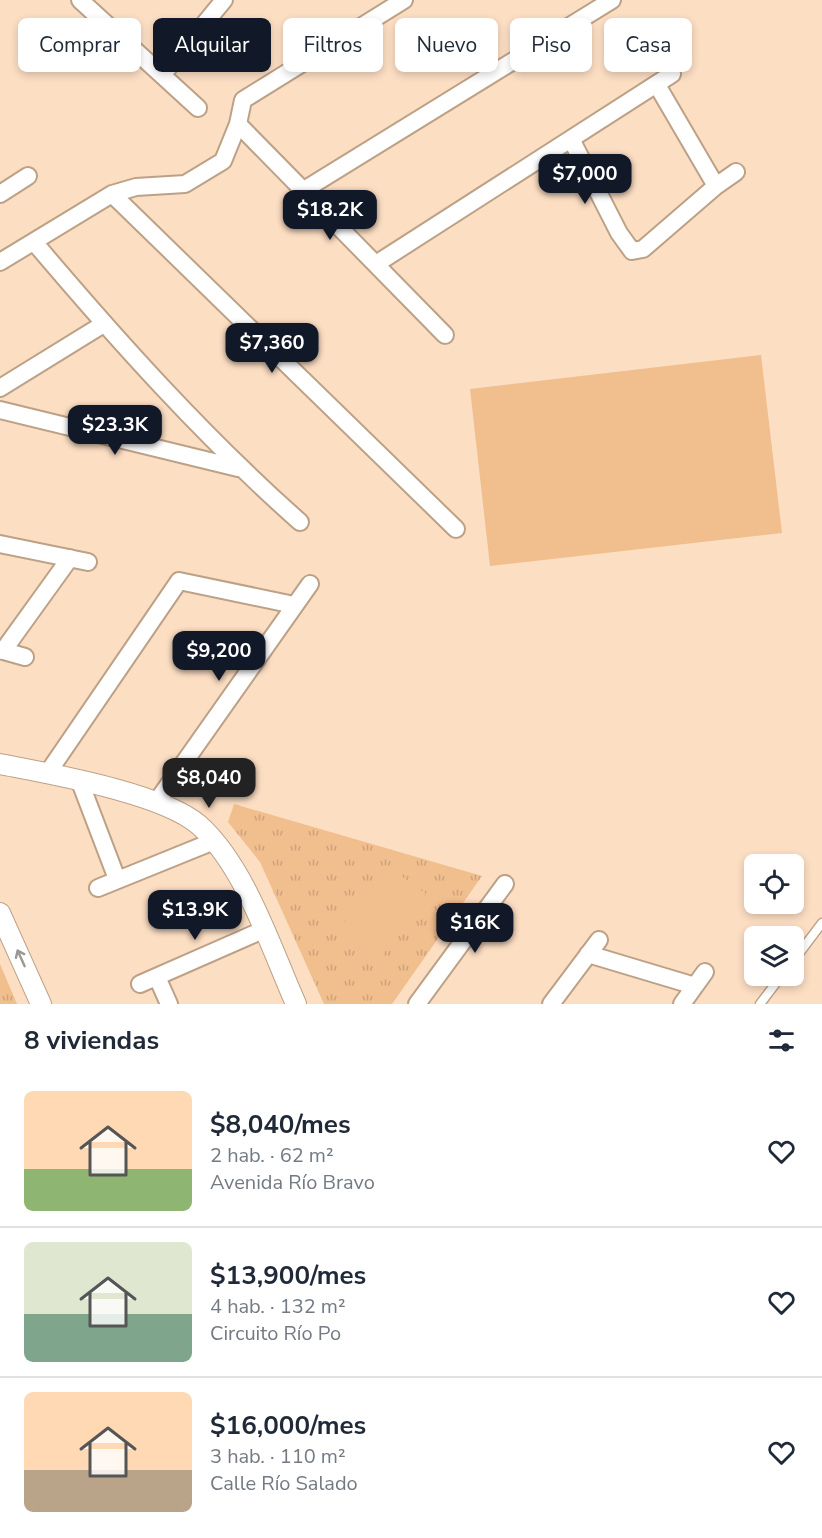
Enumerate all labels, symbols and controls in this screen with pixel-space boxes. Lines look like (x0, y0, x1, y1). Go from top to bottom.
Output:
chip: Comprar (18, 18, 141, 72)
chip: Alquilar (153, 18, 271, 72)
chip: Filtros (283, 18, 383, 72)
chip: Nuevo (395, 18, 498, 72)
chip: Piso (510, 18, 592, 72)
chip: Casa (604, 18, 692, 72)
pin: $7,000 (536, 154, 634, 205)
text: $7,000 (553, 160, 617, 187)
pin: $18.2K (281, 190, 379, 241)
text: $18.2K (297, 196, 363, 223)
pin: $7,360 (223, 323, 321, 374)
text: $7,360 (240, 329, 304, 356)
pin: $23.3K (66, 405, 164, 456)
text: $23.3K (82, 411, 148, 438)
pin: $9,200 (170, 631, 268, 682)
text: $9,200 (187, 637, 251, 664)
pin: $8,040 (160, 758, 258, 809)
text: $8,040 (177, 764, 241, 791)
map controls (744, 854, 804, 986)
button: locate (744, 854, 804, 914)
pin: $13.9K (146, 890, 244, 941)
text: $13.9K (162, 896, 228, 923)
pin: $16K (439, 903, 511, 954)
text: $16K (450, 909, 500, 936)
button: layers (744, 926, 804, 986)
one-way arrow (14, 950, 26, 968)
text: 8 viviendas (24, 1023, 159, 1058)
icon: filters (765, 1024, 798, 1057)
text: $8,040/mes (210, 1107, 351, 1142)
icon: home (72, 1115, 144, 1187)
icon: heart (765, 1135, 798, 1168)
text: 2 hab. · 62 m² (210, 1142, 334, 1169)
text: Avenida Río Bravo (210, 1169, 375, 1196)
text: $13,900/mes (210, 1258, 366, 1293)
icon: home (72, 1266, 144, 1338)
icon: heart (765, 1286, 798, 1319)
text: 4 hab. · 132 m² (210, 1293, 346, 1320)
text: Circuito Río Po (210, 1320, 341, 1347)
text: $16,000/mes (210, 1408, 366, 1443)
icon: home (72, 1416, 144, 1488)
icon: heart (765, 1436, 798, 1469)
text: 3 hab. · 110 m² (210, 1443, 346, 1470)
text: Calle Río Salado (210, 1470, 358, 1497)

